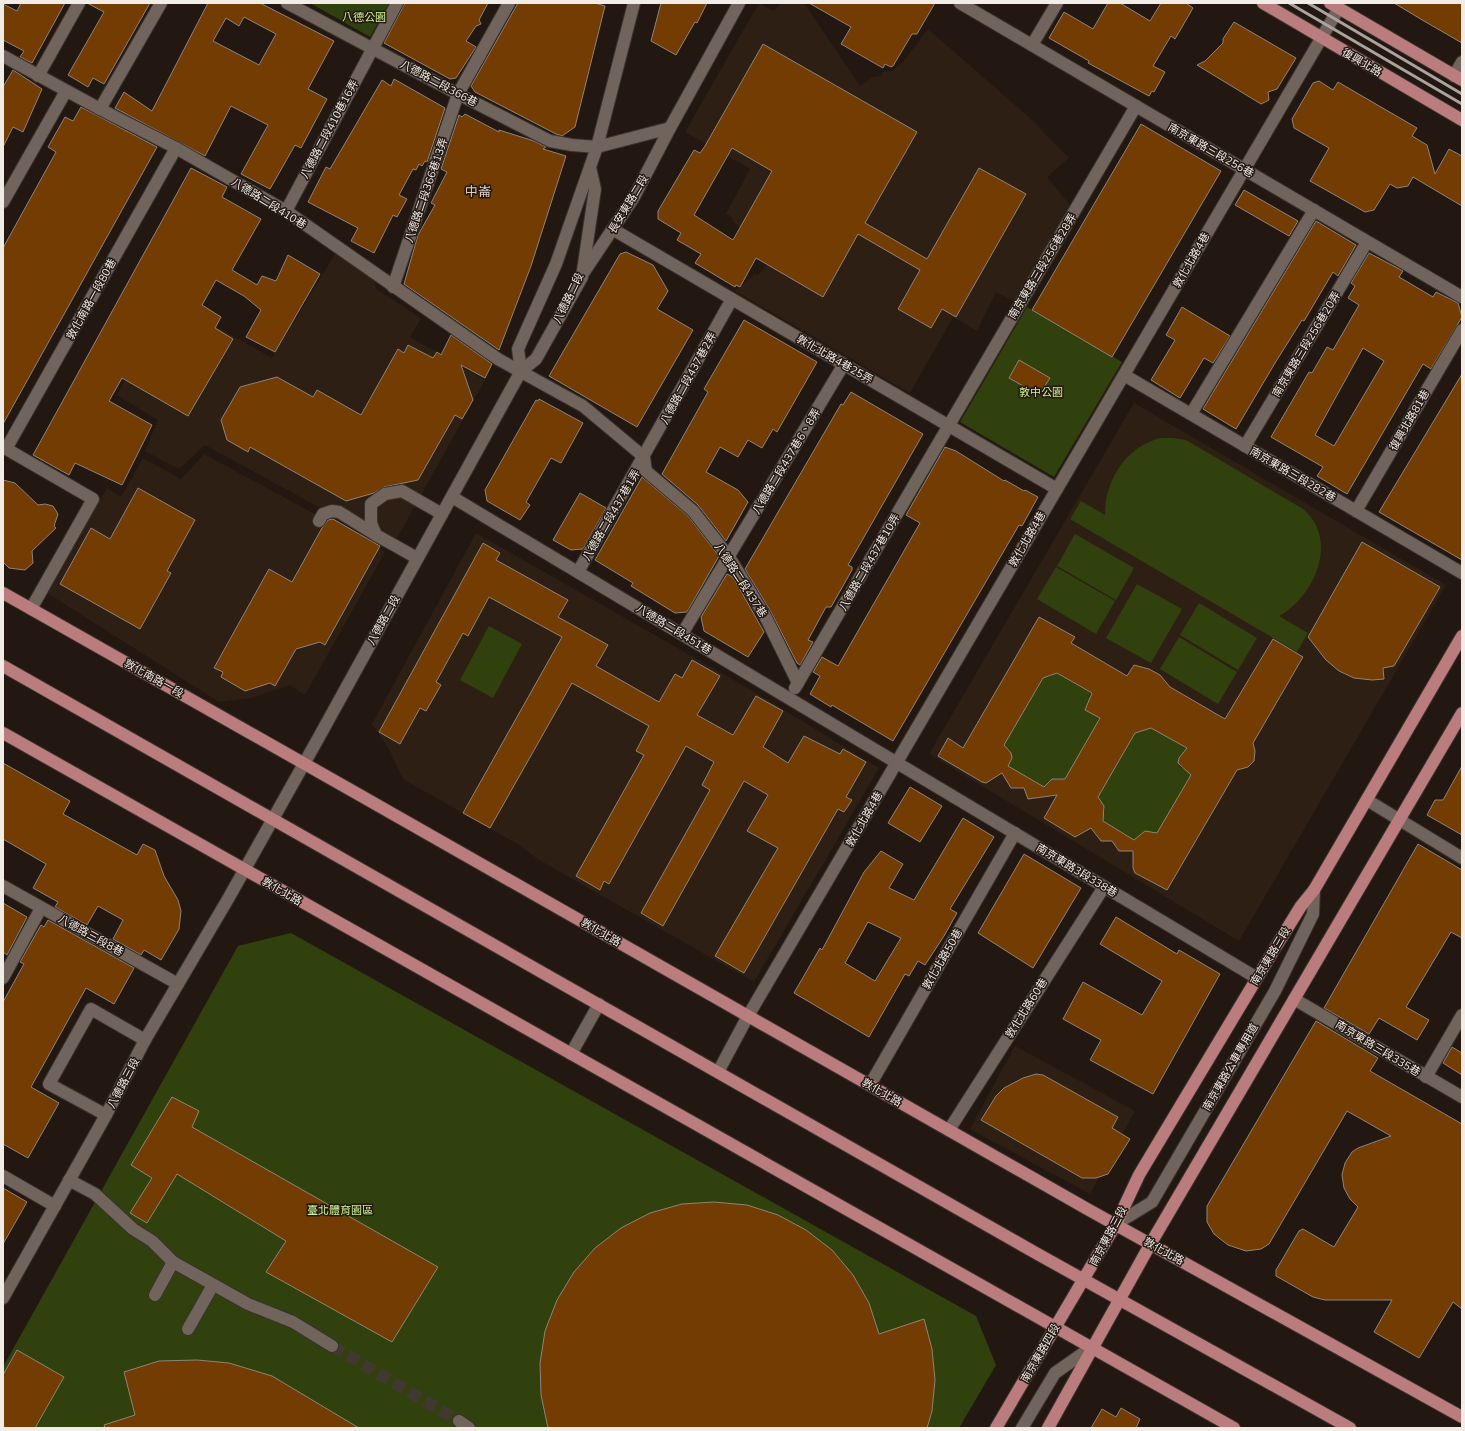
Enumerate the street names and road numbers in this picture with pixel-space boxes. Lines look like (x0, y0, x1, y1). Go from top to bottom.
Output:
street label: 復興北路 (1339, 45, 1385, 80)
street label: 八德路二段366巷 (397, 57, 480, 110)
street label: 八德路二段410巷16弄 (297, 77, 362, 181)
street label: 南京東路三段256巷 (1165, 120, 1256, 181)
street label: 八德路二段366巷13弄 (401, 136, 451, 245)
street label: 長安東路二段 (605, 172, 652, 236)
street label: 八德路二段410巷 (228, 174, 309, 233)
street label: 南京東路三段256巷28弄 (1005, 211, 1080, 322)
street label: 敦化北路4巷 (1170, 230, 1213, 291)
street label: 敦化南路一段80巷 (63, 256, 120, 342)
street label: 八德路二段 (550, 270, 587, 326)
street label: 南京東路三段256巷20弄 (1269, 289, 1344, 400)
street label: 八德路二段437巷2弄 (657, 329, 720, 427)
street label: 敦化北路4巷25弄 (794, 331, 876, 387)
street label: 復興北路81巷 (1386, 387, 1433, 454)
street label: 八德路二段437巷6、8弄 (749, 406, 824, 517)
street label: 南京東路三段282巷 (1247, 444, 1338, 505)
street label: 八德路二段437巷1弄 (579, 467, 644, 564)
street label: 敦化北路4巷 (1006, 509, 1049, 570)
street label: 八德路二段437巷10弄 (835, 511, 903, 614)
street label: 八德路二段437巷 (711, 540, 770, 620)
street label: 八德路二段 (364, 593, 403, 648)
street label: 八德路二段451巷 (633, 601, 714, 658)
street label: 敦化南路一段 (121, 656, 186, 701)
street label: 敦化北路4巷 (843, 789, 886, 850)
street label: 南京東路3段338巷 (1033, 840, 1120, 901)
street label: 敦化北路 (259, 874, 305, 909)
street label: 八德路三段8巷 (55, 911, 126, 960)
street label: 敦化北路 (578, 915, 624, 950)
street label: 南京東路三段 (1247, 924, 1294, 988)
street label: 敦化北路50巷 (919, 926, 966, 993)
street label: 敦化北路60巷 (1002, 975, 1051, 1041)
street label: 南京東路三段335巷 (1332, 1017, 1423, 1080)
street label: 南京東路公車專用道 (1199, 1021, 1262, 1114)
street label: 八德路三段 (104, 1055, 143, 1111)
street label: 敦化北路 (859, 1075, 905, 1110)
street label: 南京東路三段 (1086, 1204, 1131, 1269)
street label: 敦化北路 (1141, 1234, 1187, 1269)
street label: 南京東路四段 (1017, 1321, 1063, 1386)

